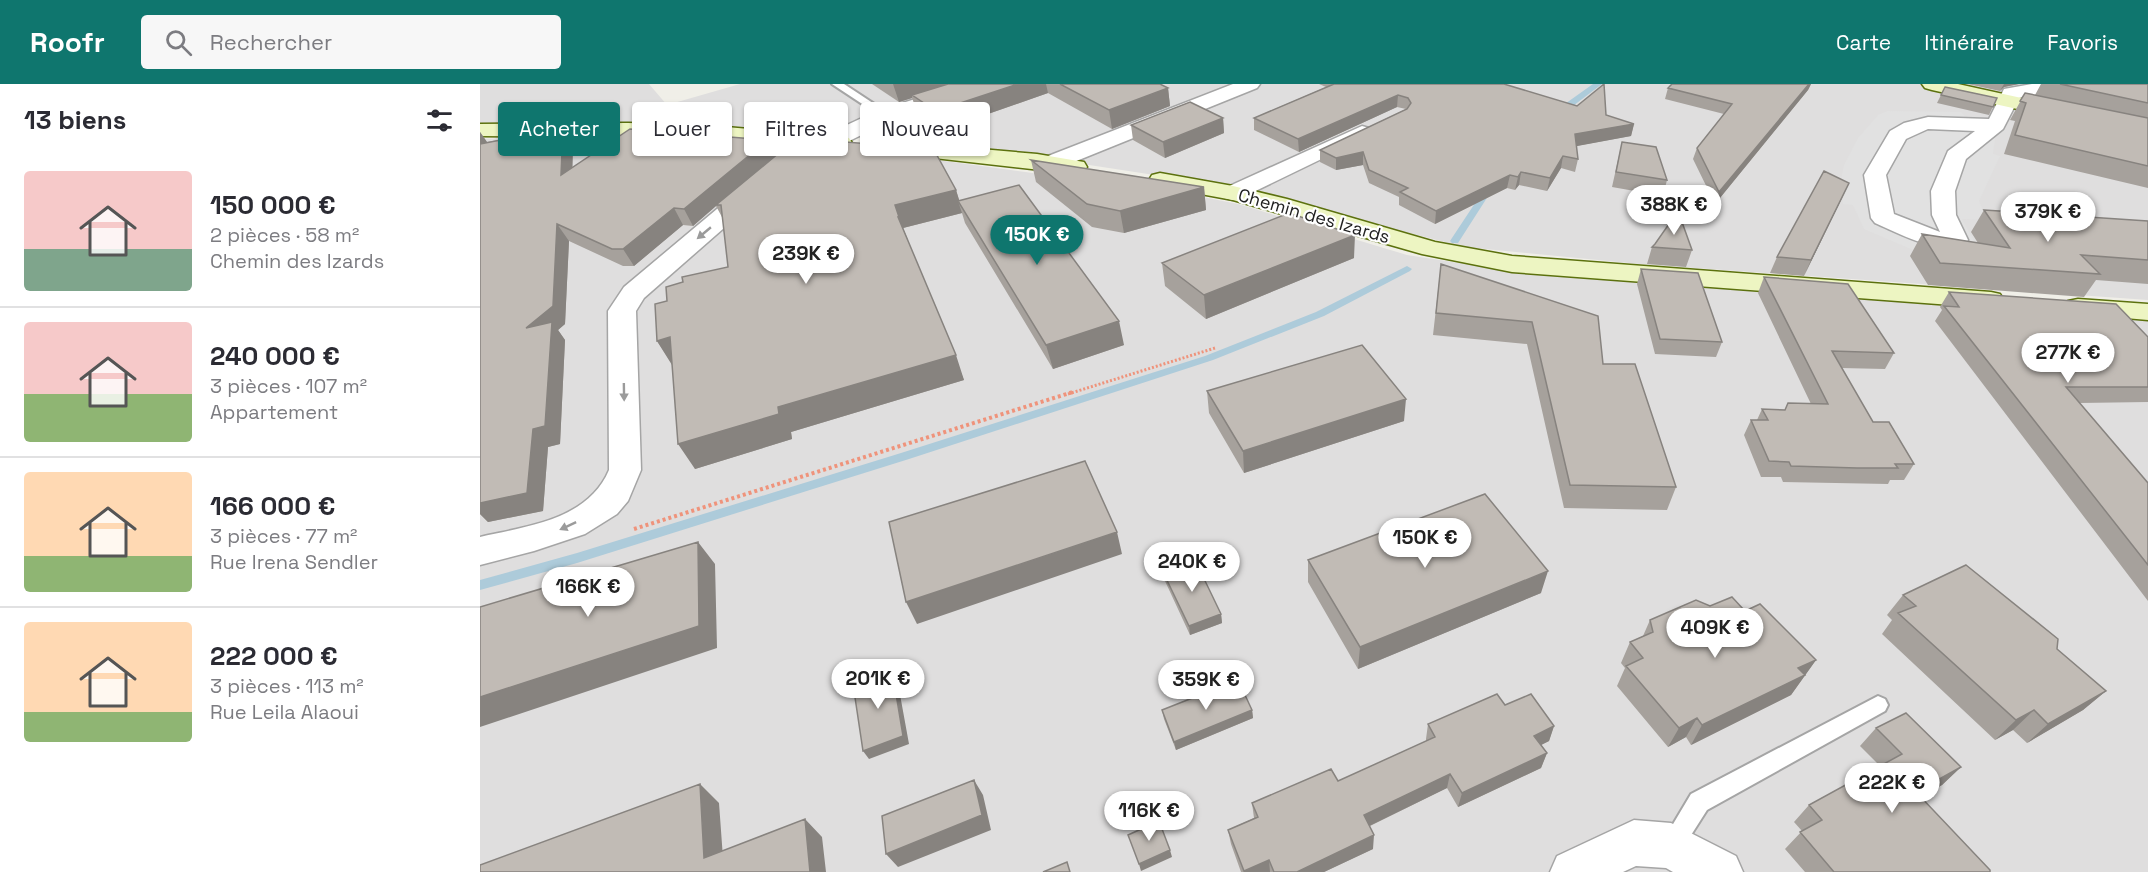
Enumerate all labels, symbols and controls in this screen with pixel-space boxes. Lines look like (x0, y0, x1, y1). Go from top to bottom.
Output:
search box (141, 15, 561, 69)
text: Roofr (30, 24, 105, 60)
icon: search (162, 26, 195, 59)
text: Rechercher (210, 28, 332, 56)
text: Carte (1836, 29, 1891, 56)
text: Itinéraire (1924, 29, 2014, 56)
text: Favoris (2047, 29, 2118, 56)
chip: Acheter (498, 102, 620, 156)
chip: Louer (632, 102, 732, 156)
chip: Filtres (744, 102, 848, 156)
chip: Nouveau (860, 102, 990, 156)
text: 13 biens (24, 103, 126, 137)
icon: filters (423, 104, 456, 137)
street label: Chemin des Izards (1236, 183, 1393, 248)
pin: 388K € (1625, 185, 1723, 236)
text: 150 000 € (210, 188, 336, 222)
text: 388K € (1640, 191, 1708, 217)
pin: 379K € (1999, 192, 2097, 243)
icon: home (72, 195, 144, 267)
text: 379K € (2015, 198, 2081, 224)
pin: 150K € (988, 215, 1086, 266)
text: 150K € (1004, 221, 1070, 247)
text: 2 pièces · 58 m² (210, 222, 359, 248)
one-way arrow (696, 226, 712, 239)
pin: 239K € (757, 234, 855, 285)
text: 239K € (772, 240, 840, 266)
text: Chemin des Izards (210, 248, 384, 274)
pin: 277K € (2019, 333, 2117, 384)
text: 240 000 € (210, 339, 340, 373)
text: 277K € (2036, 339, 2101, 365)
icon: home (72, 346, 144, 418)
text: 3 pièces · 107 m² (210, 373, 367, 399)
one-way arrow (619, 383, 628, 402)
text: Appartement (210, 399, 338, 425)
text: 166 000 € (210, 489, 335, 523)
icon: home (72, 496, 144, 568)
pin: 150K € (1376, 518, 1474, 569)
one-way arrow (560, 521, 577, 530)
text: 3 pièces · 77 m² (210, 523, 357, 549)
text: 150K € (1392, 524, 1458, 550)
pin: 240K € (1143, 542, 1241, 593)
text: 240K € (1158, 548, 1226, 574)
text: Rue Irena Sendler (210, 549, 378, 575)
pin: 166K € (539, 567, 637, 618)
text: 166K € (556, 573, 620, 599)
pin: 409K € (1666, 608, 1764, 659)
text: 409K € (1680, 614, 1750, 640)
text: 222 000 € (210, 639, 338, 673)
icon: home (72, 646, 144, 718)
pin: 201K € (829, 659, 927, 710)
pin: 359K € (1157, 660, 1255, 711)
text: 201K € (845, 665, 911, 691)
text: 359K € (1172, 666, 1240, 692)
text: 3 pièces · 113 m² (210, 673, 364, 699)
text: Rue Leila Alaoui (210, 699, 359, 725)
pin: 222K € (1843, 763, 1941, 814)
text: 222K € (1859, 769, 1925, 795)
pin: 116K € (1100, 791, 1198, 842)
text: 116K € (1118, 797, 1180, 823)

